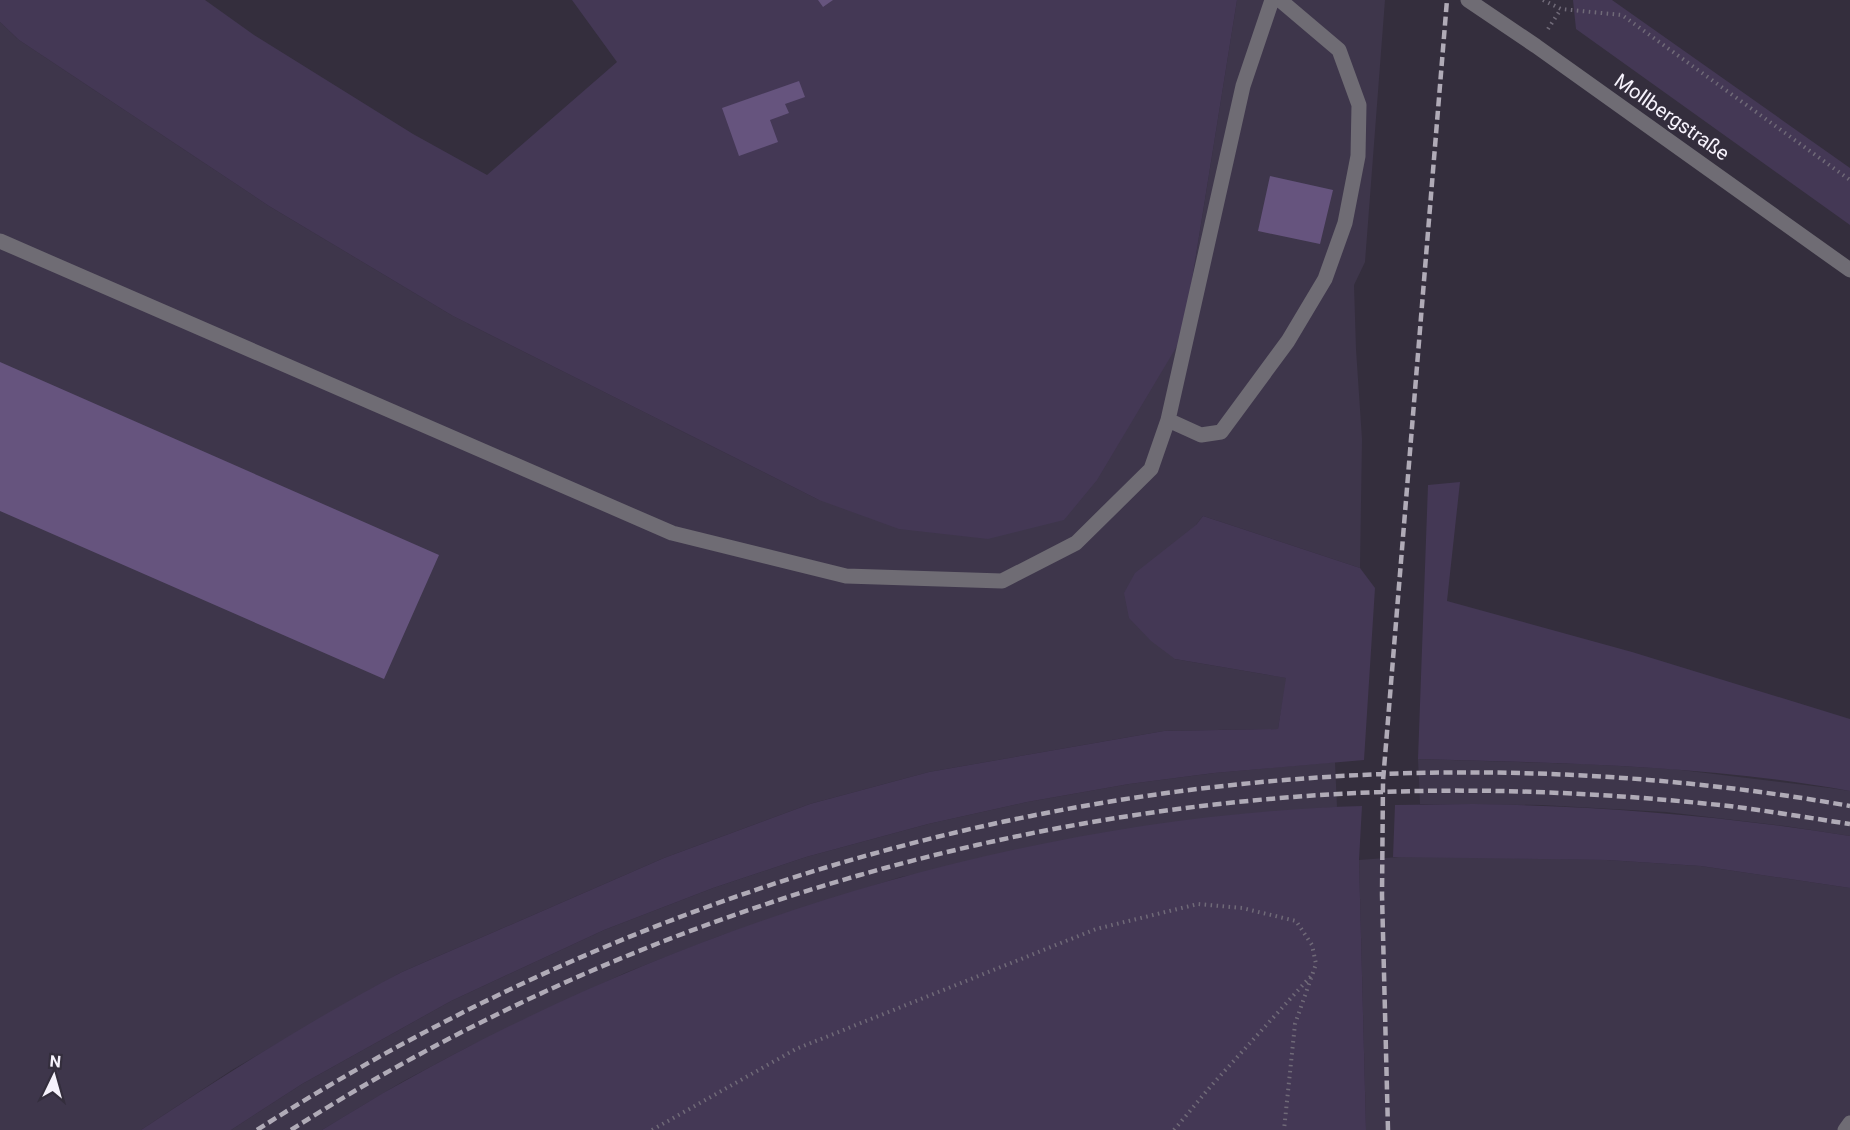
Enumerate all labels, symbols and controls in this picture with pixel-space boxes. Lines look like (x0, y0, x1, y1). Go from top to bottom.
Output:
street label: Mollbergstraße (1610, 68, 1734, 166)
north arrow (24, 1046, 84, 1106)
text: N (49, 1052, 62, 1072)

